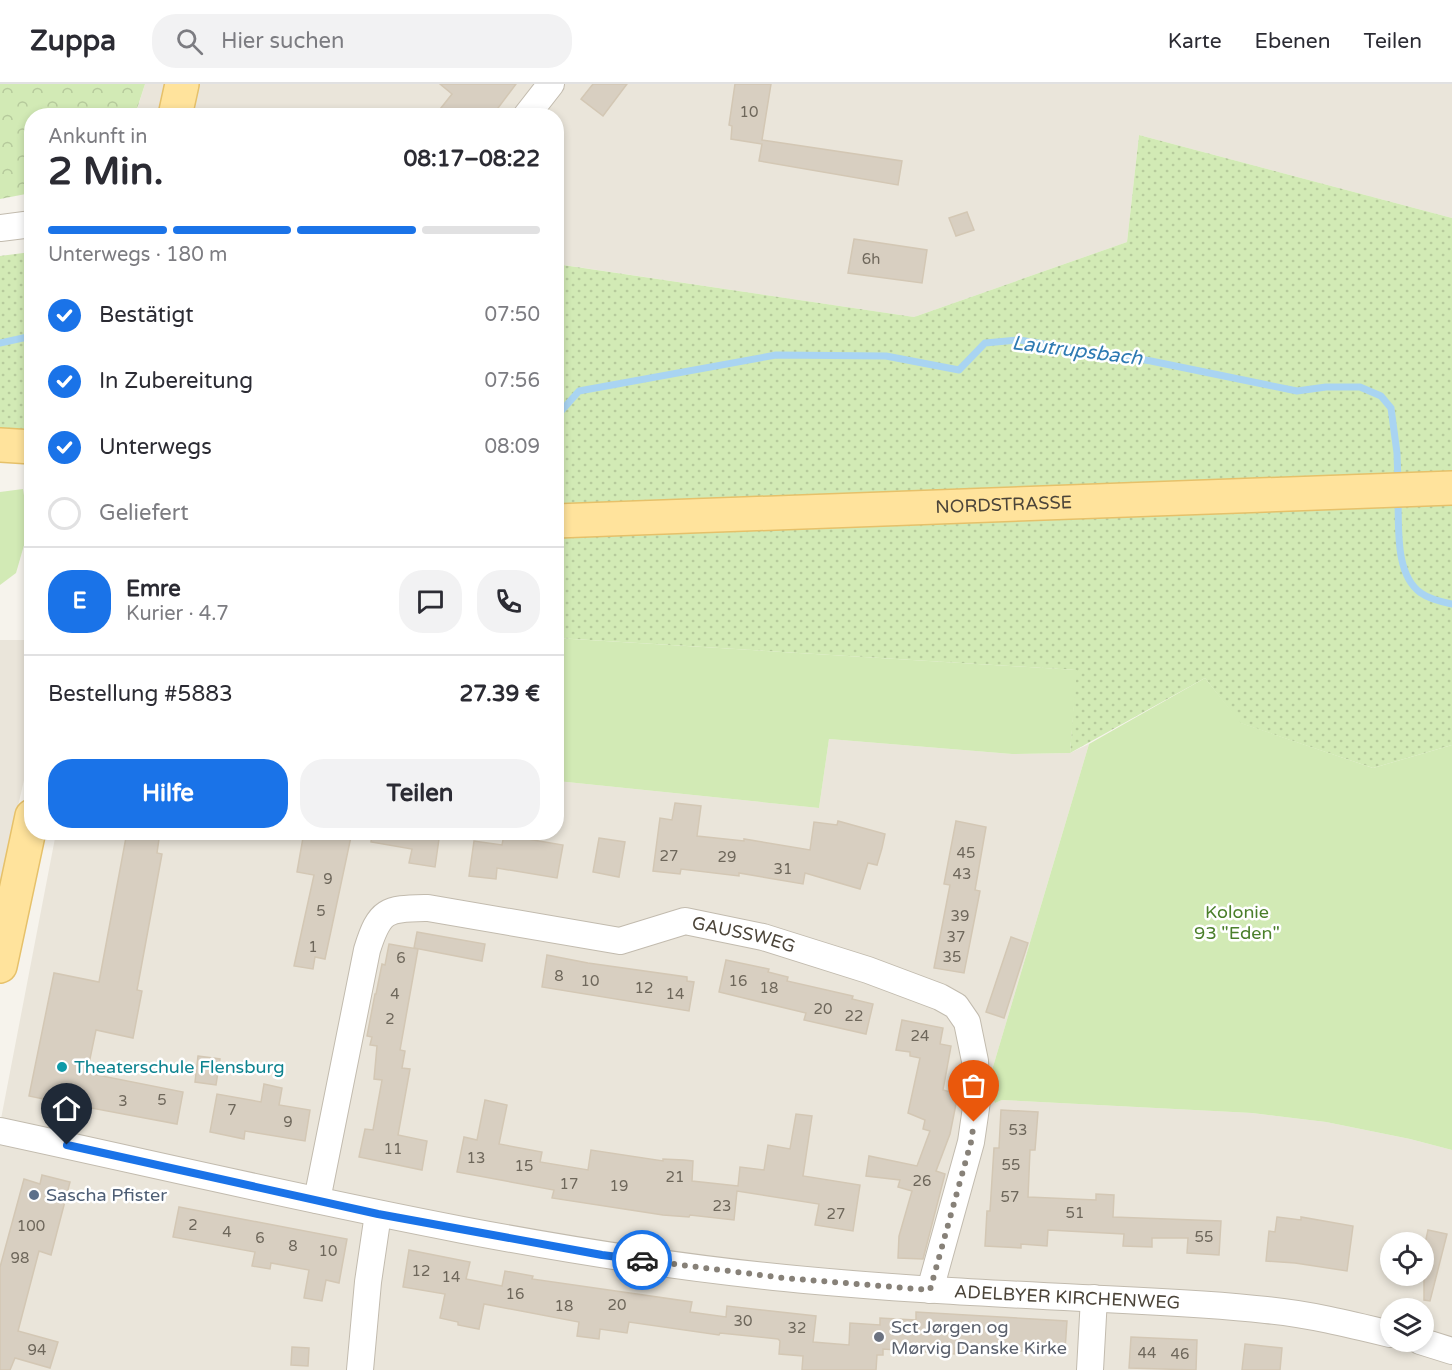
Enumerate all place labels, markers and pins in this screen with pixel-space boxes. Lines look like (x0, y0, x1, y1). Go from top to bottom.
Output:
place label: Theaterschule Flensburg (74, 1056, 285, 1078)
marker: Theaterschule Flensburg (55, 1060, 69, 1074)
pin (948, 1060, 999, 1122)
pin (41, 1083, 92, 1145)
place label: Sascha Pfister (46, 1184, 167, 1206)
marker: Sascha Pfister (27, 1188, 41, 1202)
place label: Sct Jørgen og Mørvig Danske Kirke (891, 1316, 1067, 1359)
marker: Sct Jørgen og Mørvig Danske Kirke (872, 1330, 886, 1344)

